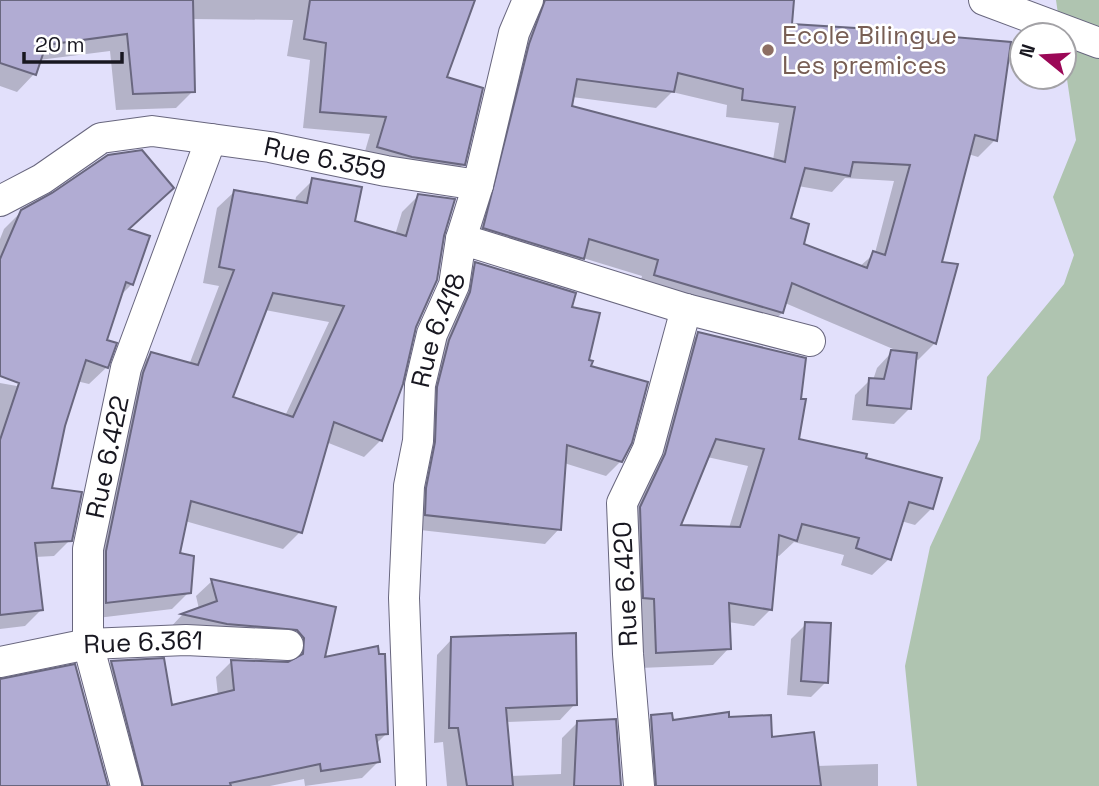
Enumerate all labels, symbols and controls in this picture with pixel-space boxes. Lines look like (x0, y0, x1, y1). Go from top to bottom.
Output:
place label: Ecole Bilingue Les premices (782, 18, 957, 82)
scale bar (24, 21, 122, 65)
north arrow (1008, 21, 1078, 91)
text: 20 m (35, 31, 85, 58)
text: N (1013, 41, 1041, 61)
marker: Ecole Bilingue Les premices (760, 42, 776, 58)
street label: Rue 6.359 (261, 129, 389, 188)
street label: Rue 6.418 (403, 271, 473, 391)
street label: Rue 6.422 (78, 393, 137, 521)
street label: Rue 6.420 (605, 520, 645, 648)
street label: Rue 6.361 (83, 623, 204, 661)

